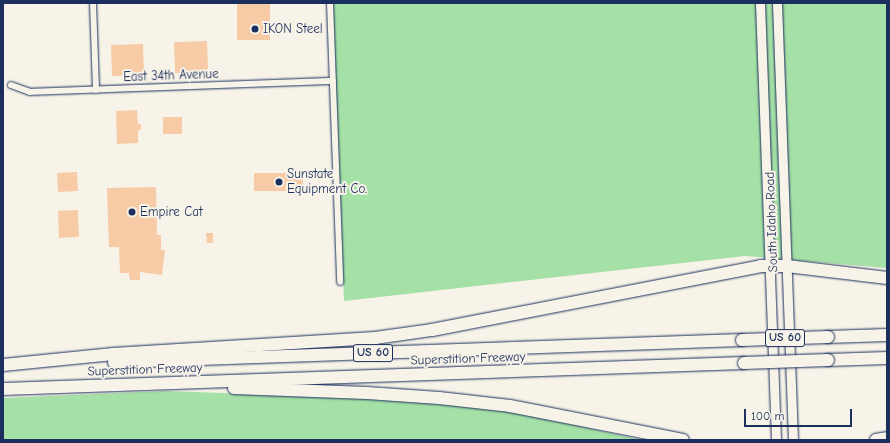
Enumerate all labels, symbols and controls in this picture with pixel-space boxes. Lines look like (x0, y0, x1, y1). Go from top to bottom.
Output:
place label: IKON Steel (263, 21, 323, 37)
marker: IKON Steel (250, 24, 260, 34)
street label: East 34th Avenue (123, 67, 219, 85)
place label: Sunstate Equipment Co. (287, 167, 367, 198)
street label: South Idaho Road (762, 171, 782, 273)
marker: Sunstate Equipment Co. (274, 177, 284, 187)
place label: Empire Cat (140, 204, 203, 220)
marker: Empire Cat (127, 207, 137, 217)
road number: US 60 (765, 328, 805, 348)
road number: US 60 (353, 343, 393, 363)
street label: Superstition Freeway (410, 349, 526, 369)
street label: Superstition Freeway (87, 360, 203, 380)
scale bar (746, 401, 854, 427)
text: 100 m (751, 409, 784, 423)

